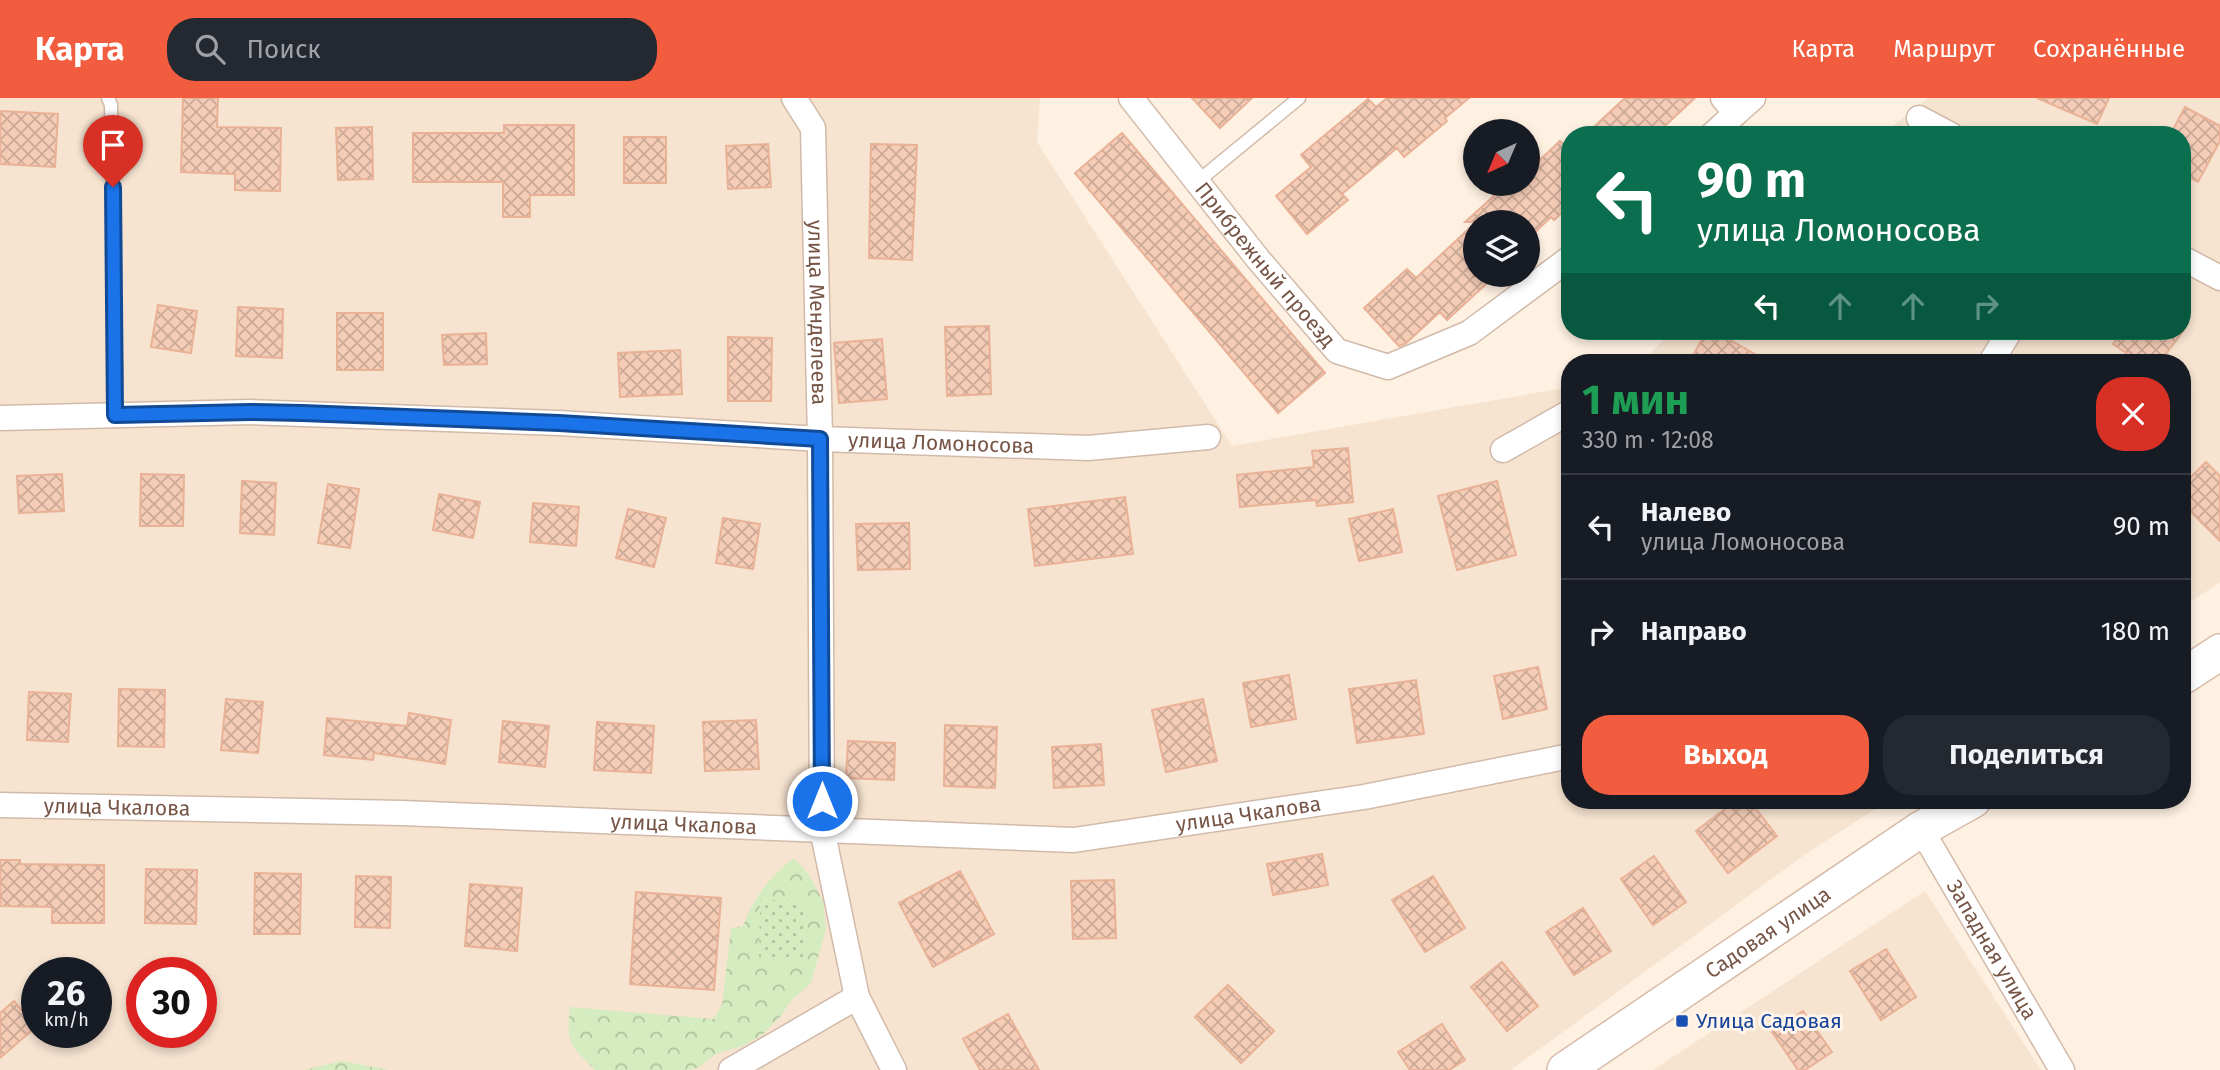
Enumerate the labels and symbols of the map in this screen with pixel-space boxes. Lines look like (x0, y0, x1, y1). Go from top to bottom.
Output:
pin (83, 115, 143, 187)
north arrow (1463, 119, 1540, 196)
street label: Прибрежный проезд (1189, 177, 1341, 353)
street label: улица Менделеева (802, 219, 832, 405)
street label: улица Ломоносова (848, 427, 1035, 459)
position arrow (785, 764, 859, 838)
street label: улица Чкалова (1174, 791, 1323, 838)
street label: улица Чкалова (43, 793, 190, 822)
street label: улица Чкалова (610, 808, 757, 840)
street label: Западная улица (1941, 875, 2043, 1024)
street label: Садовая улица (1700, 881, 1836, 984)
speed limit sign: 30 (126, 957, 217, 1048)
place label: Улица Садовая (1696, 1008, 1842, 1034)
marker: Улица Садовая (1674, 1013, 1690, 1029)

